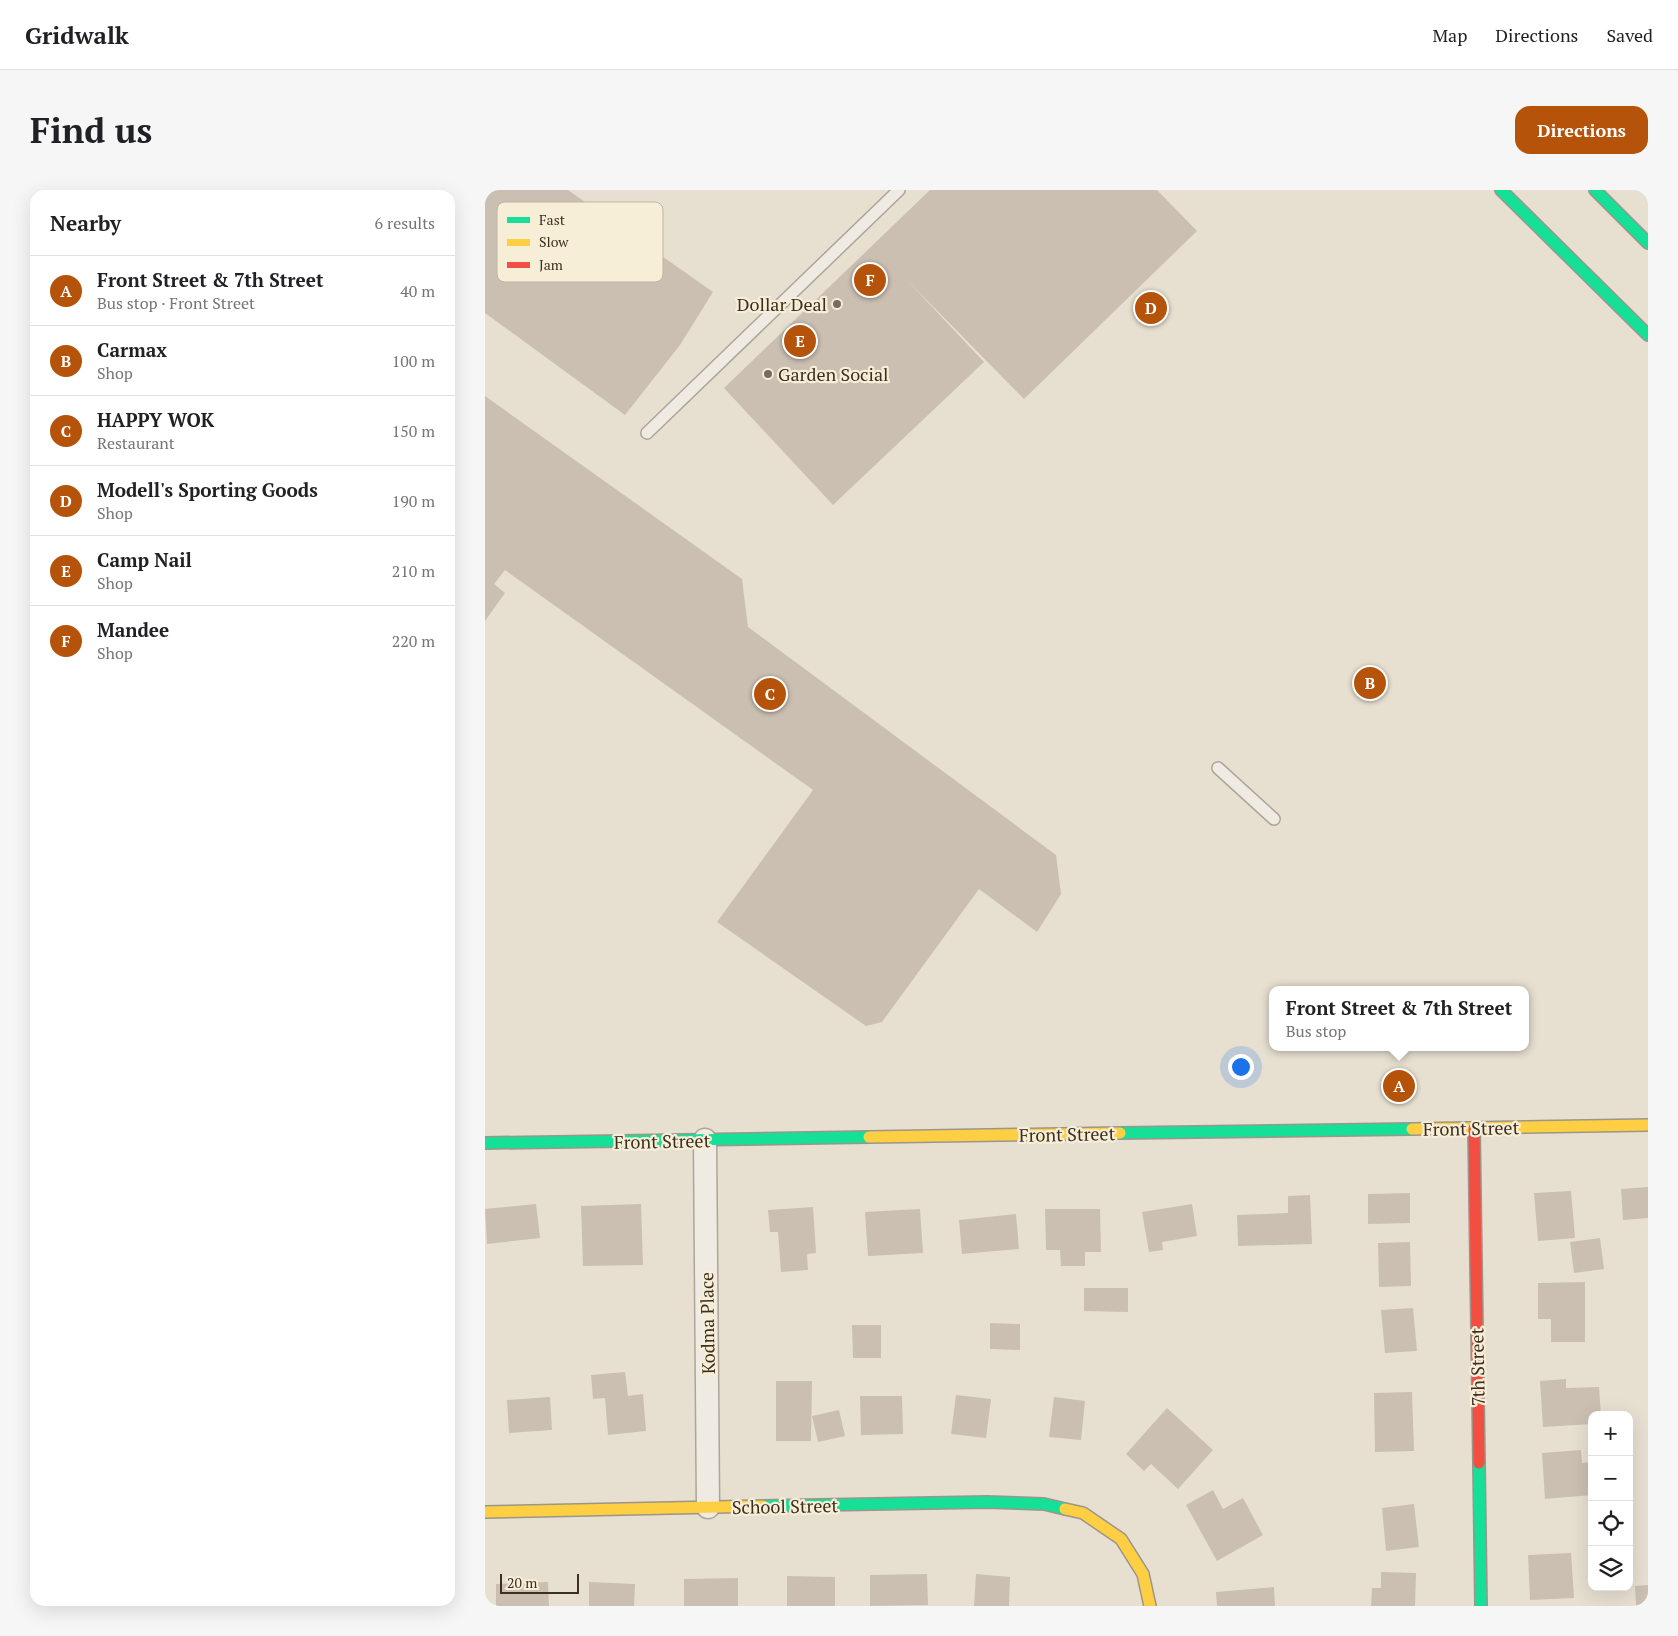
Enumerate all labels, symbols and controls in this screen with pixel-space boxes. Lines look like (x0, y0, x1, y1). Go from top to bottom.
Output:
text: Gridwalk (25, 19, 129, 51)
text: Map (1432, 23, 1467, 47)
text: Directions (1495, 23, 1578, 47)
text: Saved (1606, 23, 1653, 47)
button: Directions (1515, 106, 1648, 154)
text: Find us (30, 107, 152, 153)
legend (497, 202, 663, 282)
text: Nearby (50, 209, 121, 237)
text: Fast (539, 210, 566, 229)
text: 6 results (375, 212, 435, 234)
text: Slow (539, 232, 569, 251)
text: Jam (539, 255, 563, 274)
pin: F (854, 261, 886, 299)
text: Front Street & 7th Street (97, 267, 324, 292)
text: A (60, 280, 72, 302)
text: 40 m (400, 280, 435, 302)
pin: D (1135, 289, 1167, 327)
text: Bus stop · Front Street (97, 292, 255, 314)
place label: Dollar Deal (737, 292, 827, 316)
marker: Dollar Deal (831, 298, 843, 310)
pin: E (784, 322, 816, 360)
text: Carmax (97, 337, 167, 362)
text: B (61, 350, 71, 372)
text: 100 m (392, 350, 435, 372)
text: Shop (97, 362, 133, 384)
place label: Garden Social (778, 362, 888, 386)
marker: Garden Social (762, 368, 774, 380)
text: HAPPY WOK (97, 407, 214, 432)
text: C (61, 420, 71, 442)
text: 150 m (392, 420, 435, 442)
text: Restaurant (97, 432, 175, 454)
text: Modell's Sporting Goods (97, 477, 318, 502)
text: D (60, 490, 72, 512)
text: 190 m (392, 490, 435, 512)
text: Shop (97, 502, 133, 524)
text: Camp Nail (97, 547, 192, 572)
text: E (61, 560, 71, 582)
text: 210 m (392, 560, 435, 582)
text: Shop (97, 572, 133, 594)
text: Mandee (97, 617, 169, 642)
text: F (61, 630, 71, 652)
text: 220 m (392, 630, 435, 652)
text: Shop (97, 642, 133, 664)
pin: B (1354, 664, 1386, 702)
pin: C (754, 675, 786, 713)
popup (1269, 986, 1529, 1051)
text: Front Street & 7th Street (1286, 995, 1512, 1020)
text: Bus stop (1286, 1020, 1346, 1042)
your location (1228, 1054, 1254, 1080)
pin: A (1383, 1067, 1415, 1105)
street label: Front Street (1423, 1115, 1520, 1141)
street label: Front Street (1019, 1121, 1116, 1147)
street label: Front Street (614, 1128, 711, 1154)
street label: Kodma Place (694, 1272, 720, 1374)
street label: 7th Street (1464, 1327, 1490, 1406)
map controls (1588, 1411, 1633, 1591)
button: + (1588, 1411, 1633, 1456)
button: − (1588, 1456, 1633, 1501)
street label: School Street (732, 1493, 839, 1519)
button: locate (1588, 1501, 1633, 1546)
button: layers (1588, 1546, 1633, 1591)
scale bar (500, 1571, 579, 1594)
text: 20 m (507, 1573, 537, 1592)

